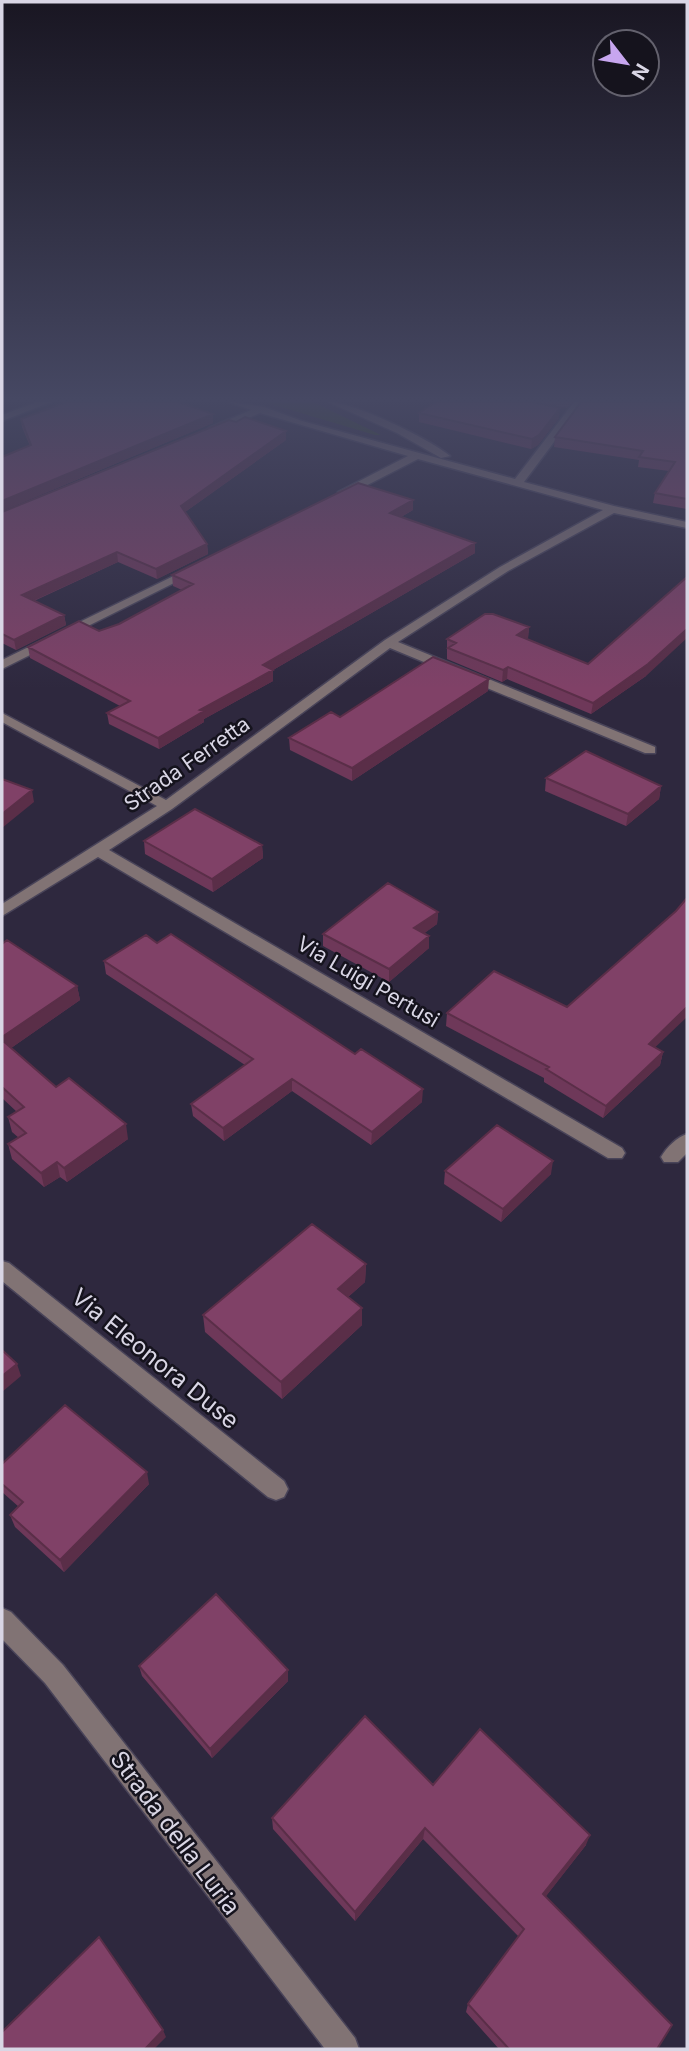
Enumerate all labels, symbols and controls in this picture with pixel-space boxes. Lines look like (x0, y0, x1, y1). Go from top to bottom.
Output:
north arrow (591, 28, 661, 98)
text: N (627, 59, 654, 84)
street label: Strada Ferretta (119, 711, 254, 816)
street label: Via Luigi Pertusi (293, 931, 444, 1032)
street label: Via Eleonora Duse (66, 1282, 245, 1435)
street label: Strada della Luria (104, 1745, 246, 1920)

